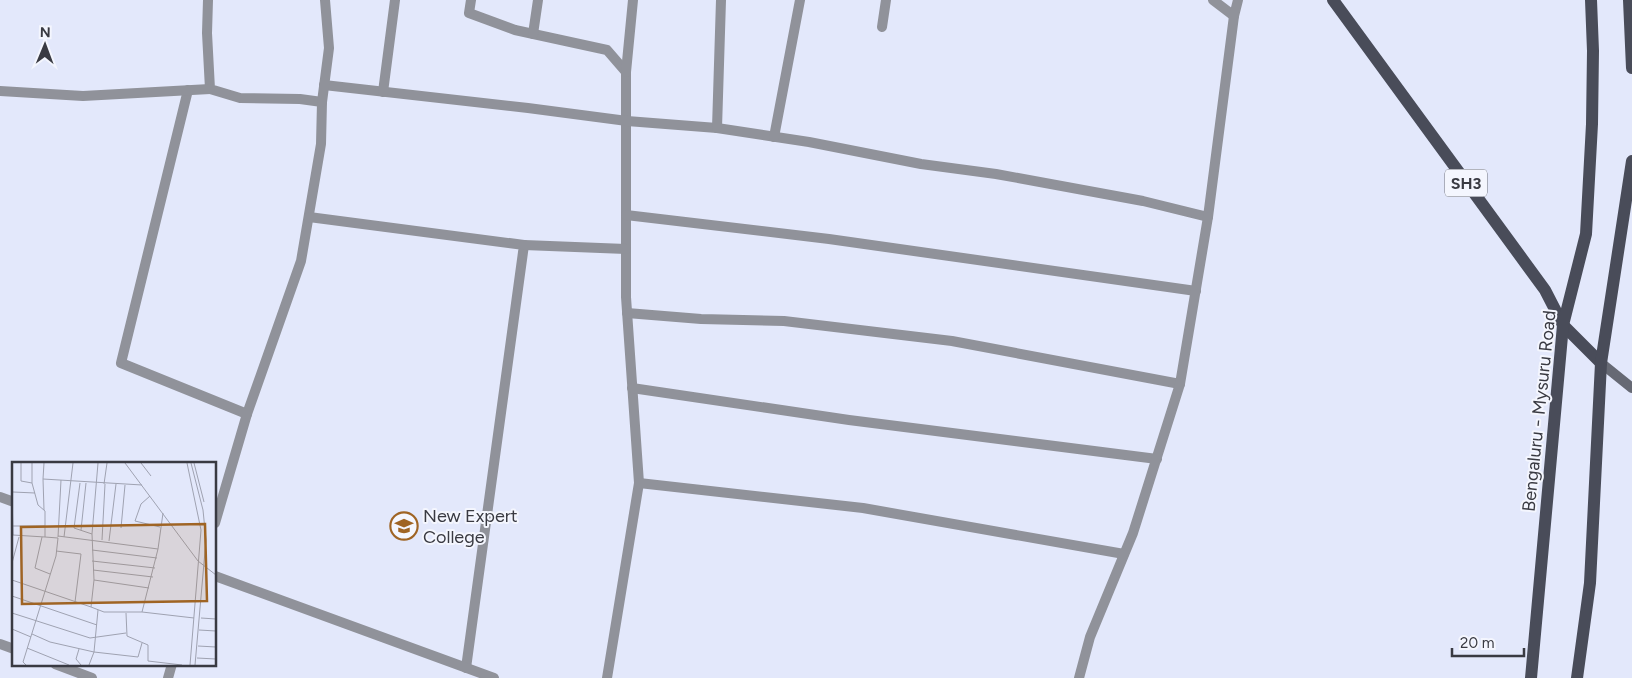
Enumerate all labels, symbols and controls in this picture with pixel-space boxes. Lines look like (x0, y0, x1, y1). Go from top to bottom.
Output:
north arrow (20, 20, 70, 70)
text: N (40, 24, 51, 41)
road number: SH3 (1445, 170, 1487, 197)
street label: Bengaluru - Mysuru Road (1517, 309, 1561, 513)
inset map (12, 462, 216, 666)
place label: New Expert College (423, 505, 518, 548)
school or university icon: New Expert College (389, 511, 419, 541)
scale bar (1452, 626, 1524, 658)
text: 20 m (1460, 634, 1494, 652)

